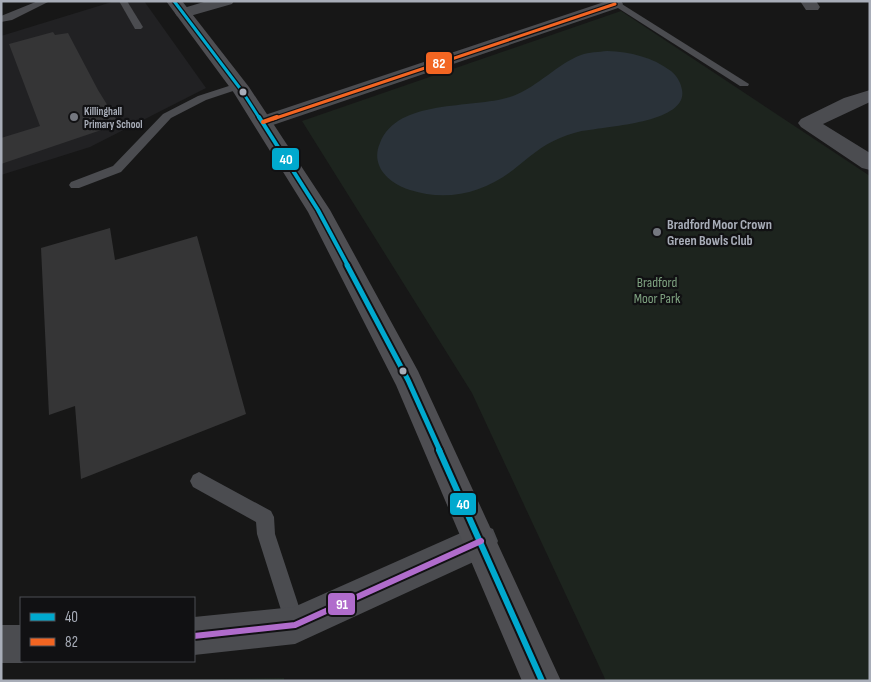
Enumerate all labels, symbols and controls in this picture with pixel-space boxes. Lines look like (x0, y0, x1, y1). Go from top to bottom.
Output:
line badge: 82 (425, 51, 453, 75)
text: 82 (433, 55, 445, 72)
unlabelled marker (238, 87, 248, 97)
place label: Killinghall Primary School (84, 105, 143, 131)
marker: Killinghall Primary School (68, 111, 80, 123)
line badge: 40 (271, 147, 300, 171)
text: 40 (279, 151, 293, 168)
place label: Bradford Moor Crown Green Bowls Club (667, 216, 772, 249)
marker: Bradford Moor Crown Green Bowls Club (651, 226, 663, 238)
park label: Bradford Moor Park (634, 274, 681, 307)
unlabelled marker (398, 366, 408, 376)
line badge: 40 (449, 492, 477, 516)
text: 40 (456, 496, 470, 513)
line badge: 91 (327, 592, 356, 616)
text: 91 (336, 596, 349, 613)
legend (20, 597, 195, 662)
text: 40 (65, 608, 78, 627)
text: 82 (65, 633, 78, 652)

